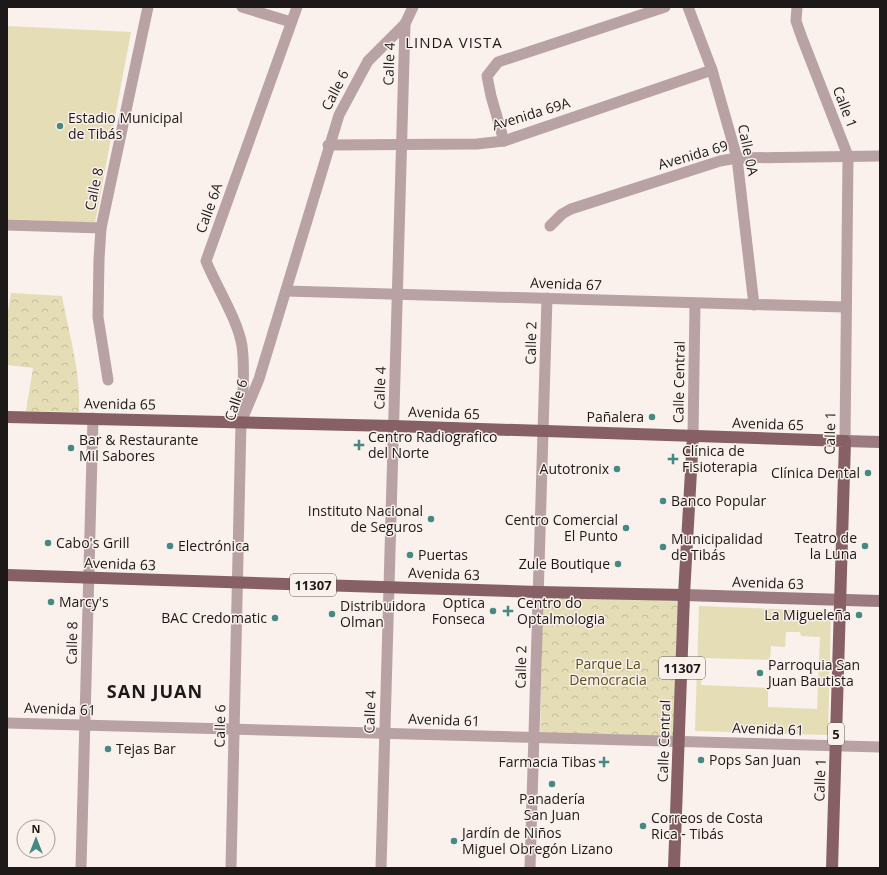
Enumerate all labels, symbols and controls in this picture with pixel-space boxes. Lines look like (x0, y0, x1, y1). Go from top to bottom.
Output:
district label: LINDA VISTA (405, 32, 503, 52)
street label: Calle 4 (378, 42, 399, 86)
street label: Calle 6 (316, 66, 353, 113)
street label: Calle 1 (829, 83, 862, 130)
street label: Avenida 69A (490, 93, 572, 134)
place label: Estadio Municipal de Tibás (68, 108, 183, 143)
marker: Estadio Municipal de Tibás (55, 121, 65, 131)
street label: Calle 0A (734, 122, 763, 177)
street label: Avenida 69 (656, 135, 730, 174)
street label: Calle 8 (80, 166, 107, 212)
street label: Calle 6A (191, 180, 226, 236)
street label: Avenida 67 (530, 273, 602, 294)
street label: Calle 2 (521, 321, 540, 365)
street label: Calle Central (668, 341, 689, 423)
street label: Calle 4 (369, 366, 390, 410)
street label: Calle 6 (220, 376, 252, 423)
street label: Avenida 65 (84, 393, 156, 414)
street label: Avenida 65 (408, 402, 480, 423)
place label: Pañalera (587, 407, 644, 426)
street label: Calle 1 (820, 411, 839, 455)
marker: Pañalera (647, 412, 657, 422)
street label: Avenida 65 (732, 413, 804, 434)
place label: Centro Radiografico del Norte (368, 427, 497, 462)
place label: Bar & Restaurante Mil Sabores (79, 430, 199, 465)
marker: Centro Radiografico del Norte (353, 439, 365, 451)
place label: Clínica de Fisioterapia (682, 441, 758, 476)
marker: Bar & Restaurante Mil Sabores (66, 443, 76, 453)
marker: Clínica de Fisioterapia (667, 453, 679, 465)
place label: Autotronix (540, 459, 610, 478)
place label: Clínica Dental (771, 463, 860, 482)
marker: Autotronix (612, 464, 622, 474)
marker: Clínica Dental (863, 468, 873, 478)
place label: Banco Popular (671, 491, 766, 510)
marker: Banco Popular (658, 496, 668, 506)
place label: Instituto Nacional de Seguros (308, 501, 423, 536)
place label: Centro Comercial El Punto (505, 510, 618, 545)
marker: Instituto Nacional de Seguros (426, 514, 436, 524)
marker: Centro Comercial El Punto (621, 523, 631, 533)
place label: Teatro de la Luna (794, 528, 857, 563)
place label: Municipalidad de Tibás (671, 529, 763, 564)
place label: Cabo's Grill (56, 533, 129, 552)
place label: Electrónica (178, 536, 250, 555)
marker: Cabo's Grill (43, 538, 53, 548)
marker: Electrónica (165, 541, 175, 551)
marker: Teatro de la Luna (860, 541, 870, 551)
marker: Municipalidad de Tibás (658, 542, 668, 552)
place label: Puertas (418, 545, 468, 564)
marker: Puertas (405, 550, 415, 560)
street label: Avenida 63 (84, 553, 156, 574)
place label: Zule Boutique (519, 554, 610, 573)
marker: Zule Boutique (613, 559, 623, 569)
street label: Avenida 63 (408, 563, 480, 584)
street label: Avenida 63 (732, 572, 804, 593)
road number: 11307 (290, 574, 336, 596)
place label: Marcy's (59, 592, 109, 611)
place label: Optica Fonseca (432, 593, 485, 628)
place label: Centro do Optalmologia (517, 593, 605, 628)
place label: Distribuidora Olman (340, 596, 426, 631)
marker: Marcy's (46, 597, 56, 607)
marker: Centro do Optalmologia (502, 605, 514, 617)
place label: La Migueleña (764, 605, 851, 624)
marker: Optica Fonseca (488, 606, 498, 616)
place label: BAC Credomatic (161, 608, 267, 627)
marker: Distribuidora Olman (327, 609, 337, 619)
marker: La Migueleña (854, 610, 864, 620)
marker: BAC Credomatic (270, 613, 280, 623)
street label: Calle 8 (62, 621, 81, 665)
street label: Calle 2 (511, 645, 530, 689)
park label: Parque La Democracia (569, 654, 647, 689)
place label: Parroquia San Juan Bautista (766, 655, 860, 690)
road number: 11307 (659, 657, 705, 679)
marker: Parroquia San Juan Bautista (755, 668, 765, 678)
district label: SAN JUAN (107, 679, 203, 703)
street label: Calle 4 (359, 690, 380, 734)
street label: Avenida 61 (24, 698, 96, 719)
street label: Calle Central (653, 699, 674, 783)
street label: Calle 6 (210, 704, 229, 748)
street label: Avenida 61 (408, 709, 480, 730)
street label: Avenida 61 (732, 718, 804, 739)
road number: 5 (828, 723, 844, 745)
place label: Tejas Bar (116, 739, 176, 758)
marker: Tejas Bar (103, 744, 113, 754)
place label: Pops San Juan (709, 750, 801, 769)
place label: Farmacia Tibas (499, 752, 596, 771)
marker: Pops San Juan (696, 755, 706, 765)
marker: Farmacia Tibas (599, 757, 609, 767)
street label: Calle 1 (809, 758, 830, 802)
marker: Panadería San Juan (547, 779, 557, 789)
place label: Panadería San Juan (519, 789, 585, 824)
place label: Correos de Costa Rica - Tibás (651, 808, 763, 843)
north arrow (16, 819, 56, 859)
text: N (32, 821, 40, 836)
marker: Correos de Costa Rica - Tibás (638, 821, 648, 831)
place label: Jardín de Niños Miguel Obregón Lizano (460, 823, 613, 858)
marker: Jardín de Niños Miguel Obregón Lizano (449, 836, 459, 846)

